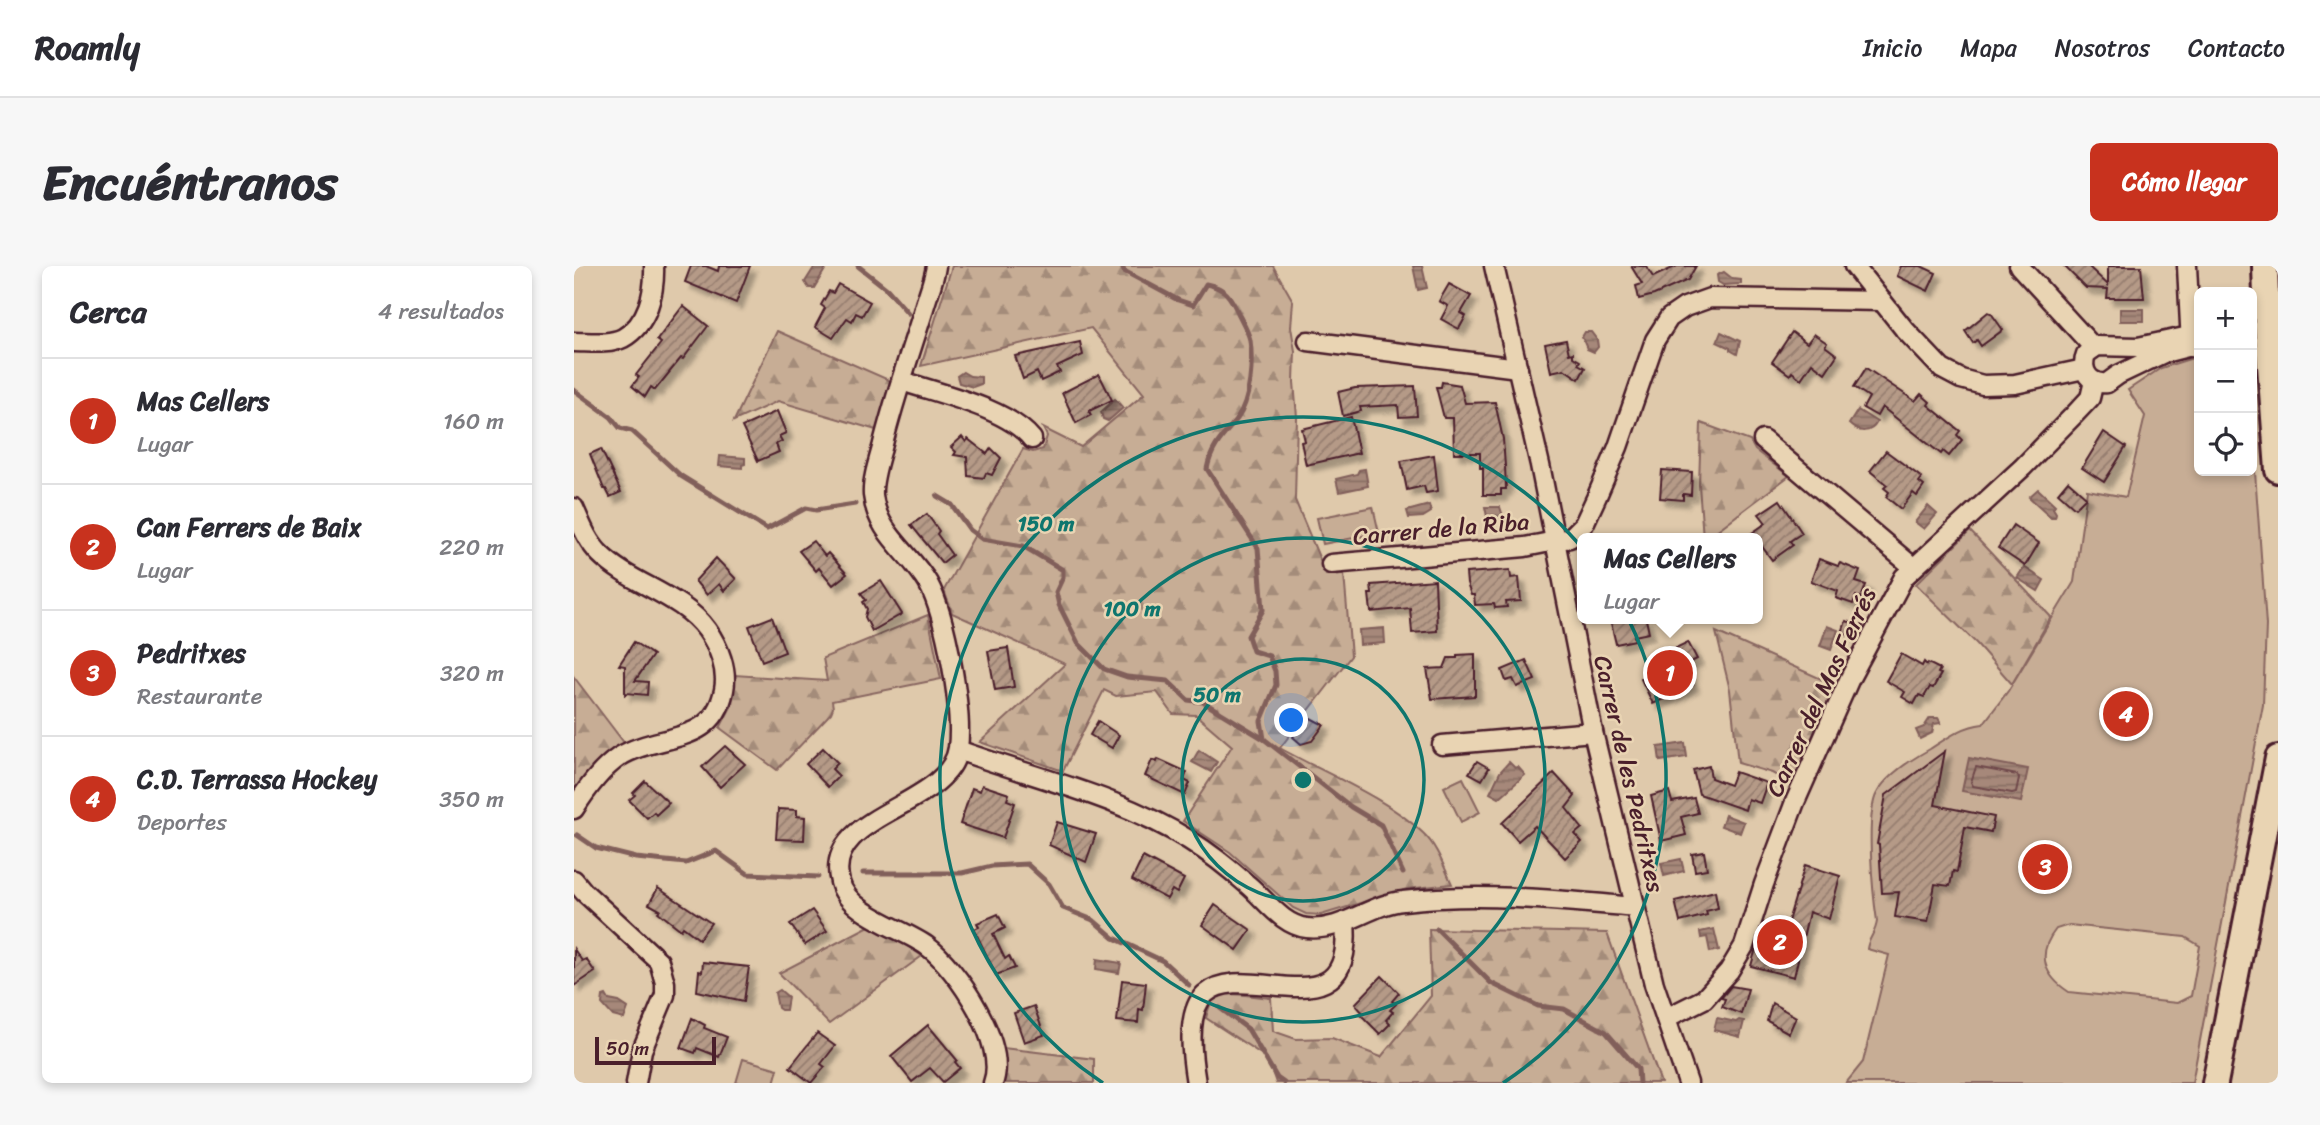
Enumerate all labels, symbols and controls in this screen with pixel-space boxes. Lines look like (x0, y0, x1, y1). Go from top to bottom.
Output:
text: Roamly (35, 19, 140, 77)
text: Inicio (1863, 27, 1922, 69)
text: Mapa (1960, 27, 2017, 69)
text: Nosotros (2055, 27, 2150, 69)
text: Contacto (2188, 27, 2285, 69)
text: Encuéntranos (42, 139, 338, 226)
button: Cómo llegar (2090, 143, 2278, 221)
text: Cerca (70, 285, 146, 339)
map controls (2194, 287, 2257, 476)
button: + (2194, 287, 2257, 350)
text: 4 resultados (378, 291, 504, 332)
button: − (2194, 350, 2257, 413)
text: Mas Cellers (137, 378, 270, 424)
text: 1 (88, 401, 98, 442)
text: 160 m (443, 401, 504, 442)
button: locate (2194, 413, 2257, 476)
text: Lugar (137, 424, 193, 465)
street label: Carrer de la Riba (1351, 500, 1531, 558)
text: Can Ferrers de Baix (137, 504, 362, 550)
text: 150 m (1018, 505, 1075, 543)
text: 2 (86, 527, 100, 568)
text: 220 m (439, 527, 504, 568)
popup (1577, 533, 1763, 624)
text: Mas Cellers (1604, 535, 1736, 581)
text: Lugar (137, 550, 193, 591)
street label: Carrer del Mas Ferrés (1754, 580, 1888, 804)
text: Lugar (1604, 581, 1659, 622)
text: 100 m (1103, 590, 1161, 628)
text: Pedritxes (137, 630, 246, 676)
pin: 1 (1647, 647, 1693, 699)
street label: Carrer de les Pedritxes (1581, 651, 1677, 897)
text: 3 (87, 653, 99, 694)
text: 320 m (440, 653, 504, 694)
text: Restaurante (137, 676, 263, 717)
text: 50 m (1193, 676, 1242, 714)
pin: 4 (2103, 688, 2149, 740)
your location (1274, 703, 1308, 737)
text: C.D. Terrassa Hockey (137, 756, 377, 802)
centre of rings (1291, 768, 1315, 792)
text: 4 (86, 779, 100, 820)
text: 350 m (439, 779, 504, 820)
text: Deportes (137, 802, 227, 843)
pin: 3 (2022, 841, 2068, 893)
pin: 2 (1757, 916, 1803, 968)
text: 50 m (606, 1032, 649, 1065)
scale bar (595, 1034, 716, 1066)

